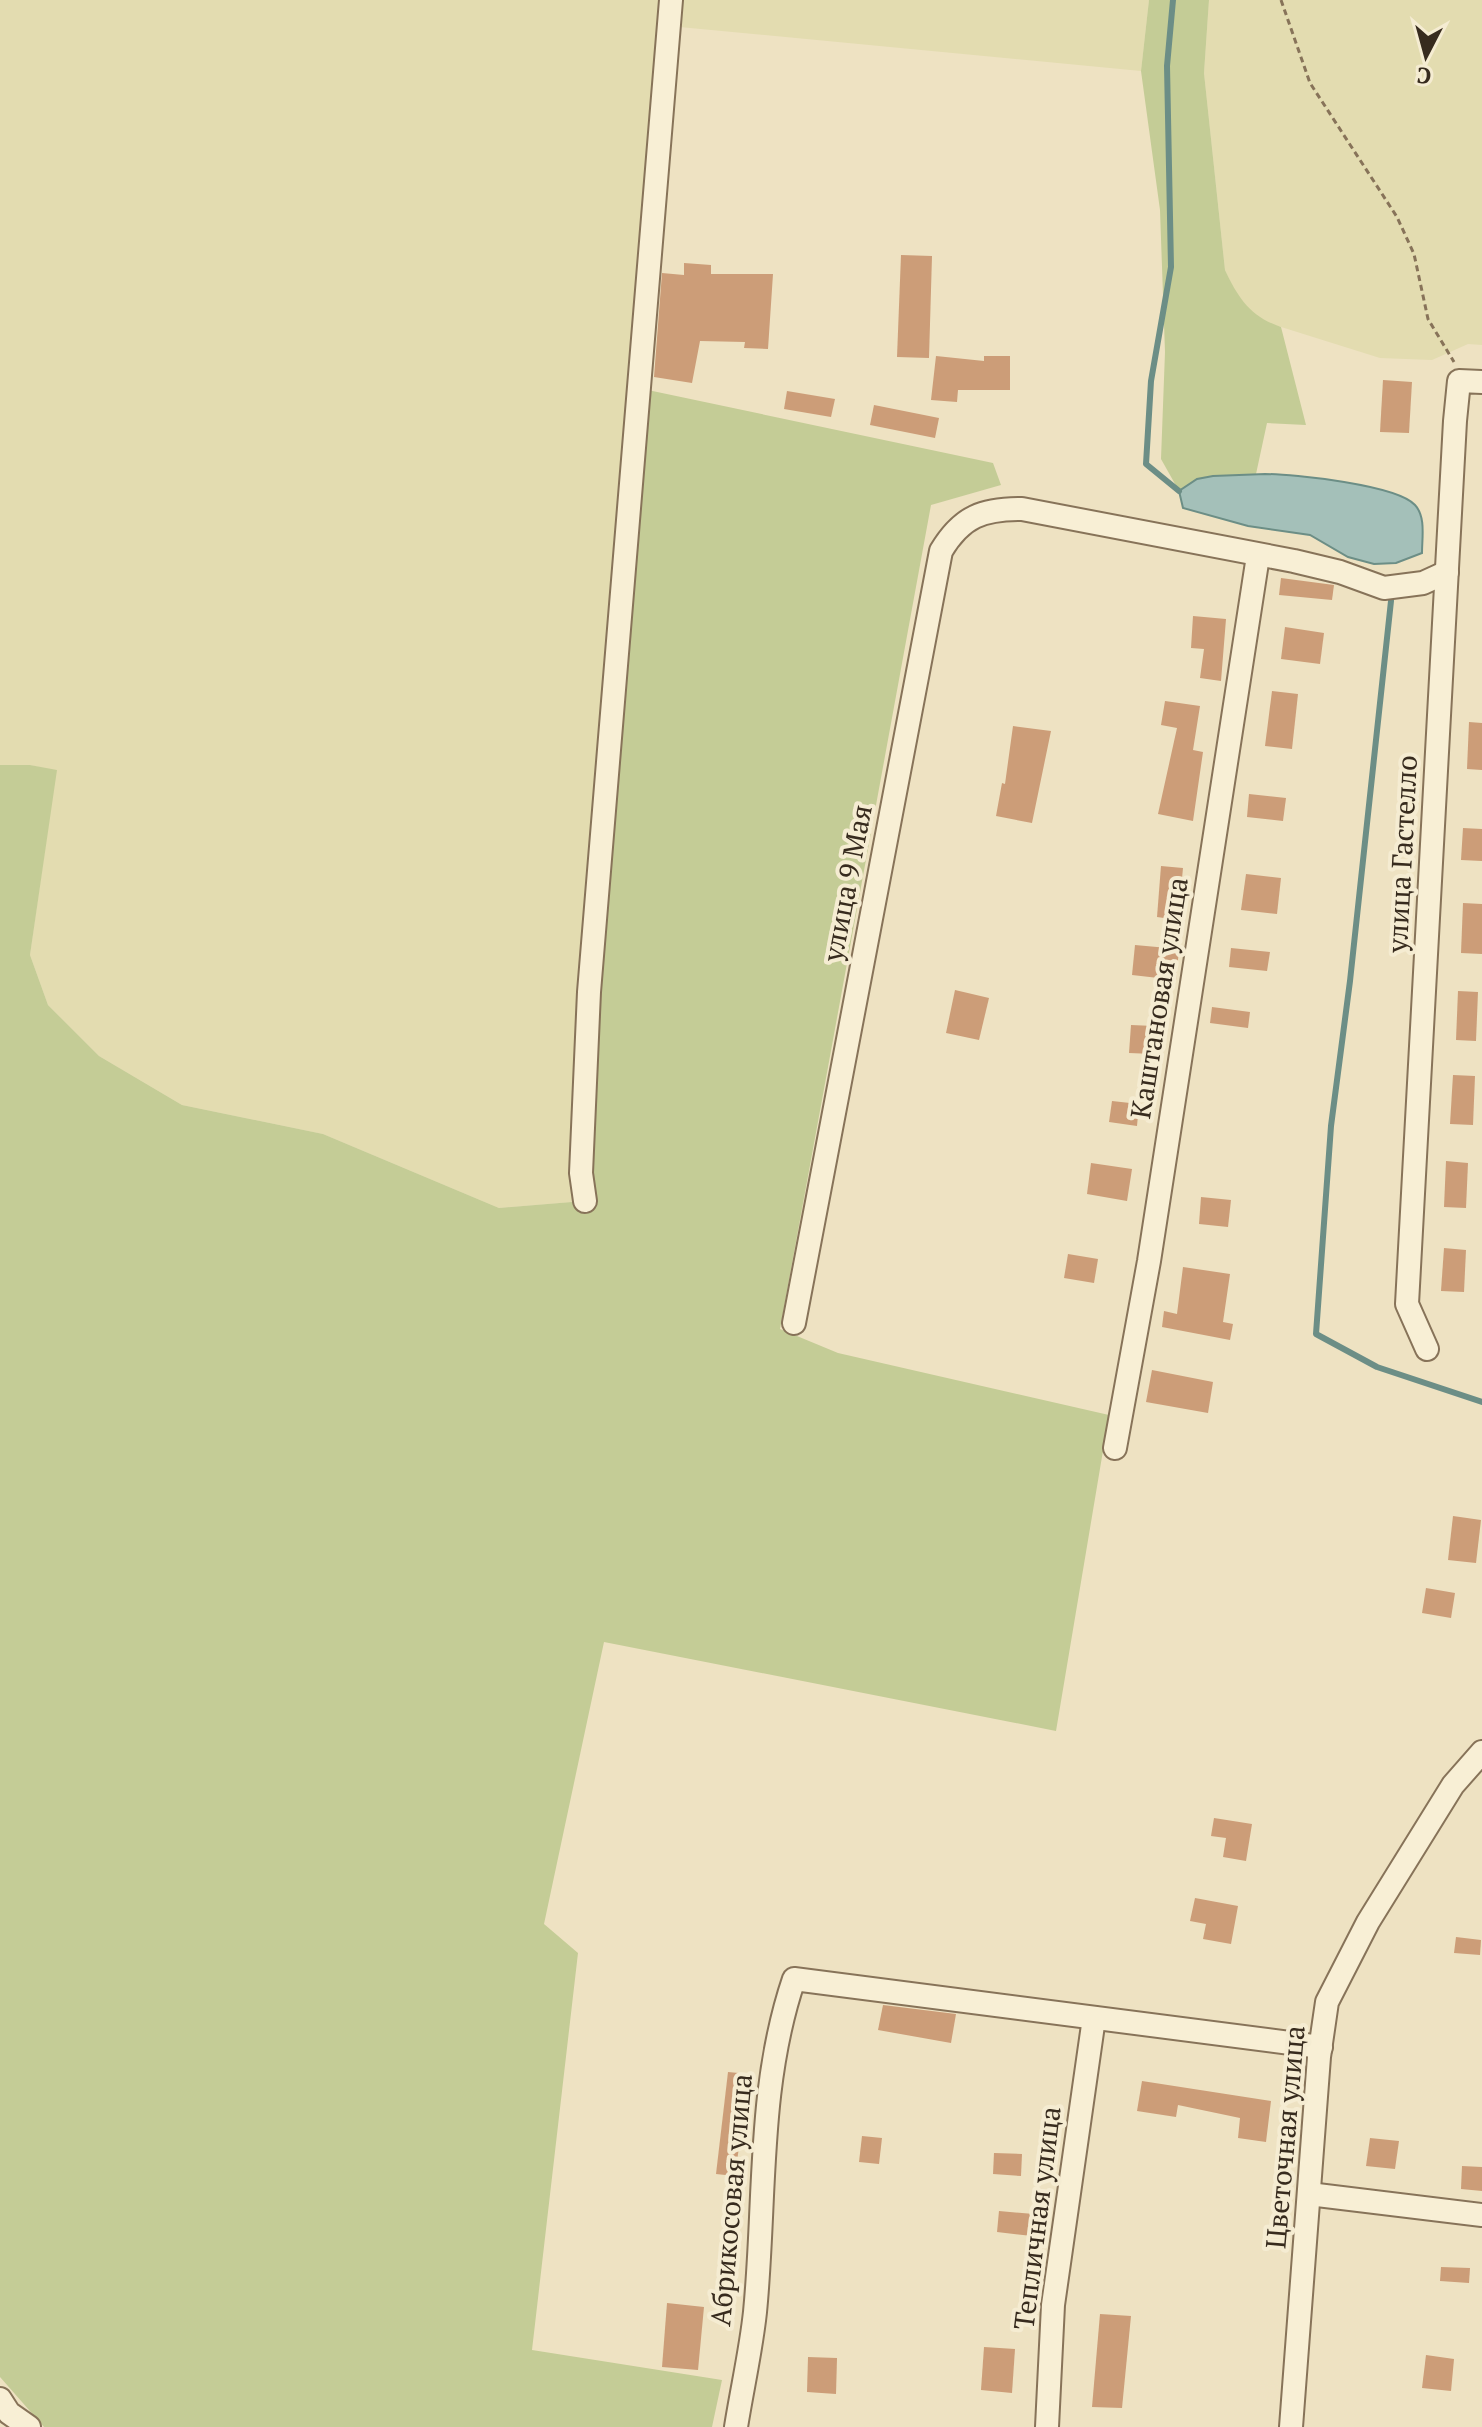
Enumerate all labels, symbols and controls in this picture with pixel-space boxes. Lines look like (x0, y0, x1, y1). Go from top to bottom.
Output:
north arrow (1386, 16, 1466, 96)
text: С (1415, 61, 1433, 92)
street label: улица Гастелло (1378, 754, 1425, 955)
street label: улица 9 Мая (813, 801, 880, 965)
street label: Каштановая улица (1121, 875, 1196, 1121)
street label: Цветочная улица (1256, 2024, 1313, 2250)
street label: Абрикосовая улица (701, 2072, 760, 2328)
street label: Тепличная улица (1004, 2104, 1069, 2332)

